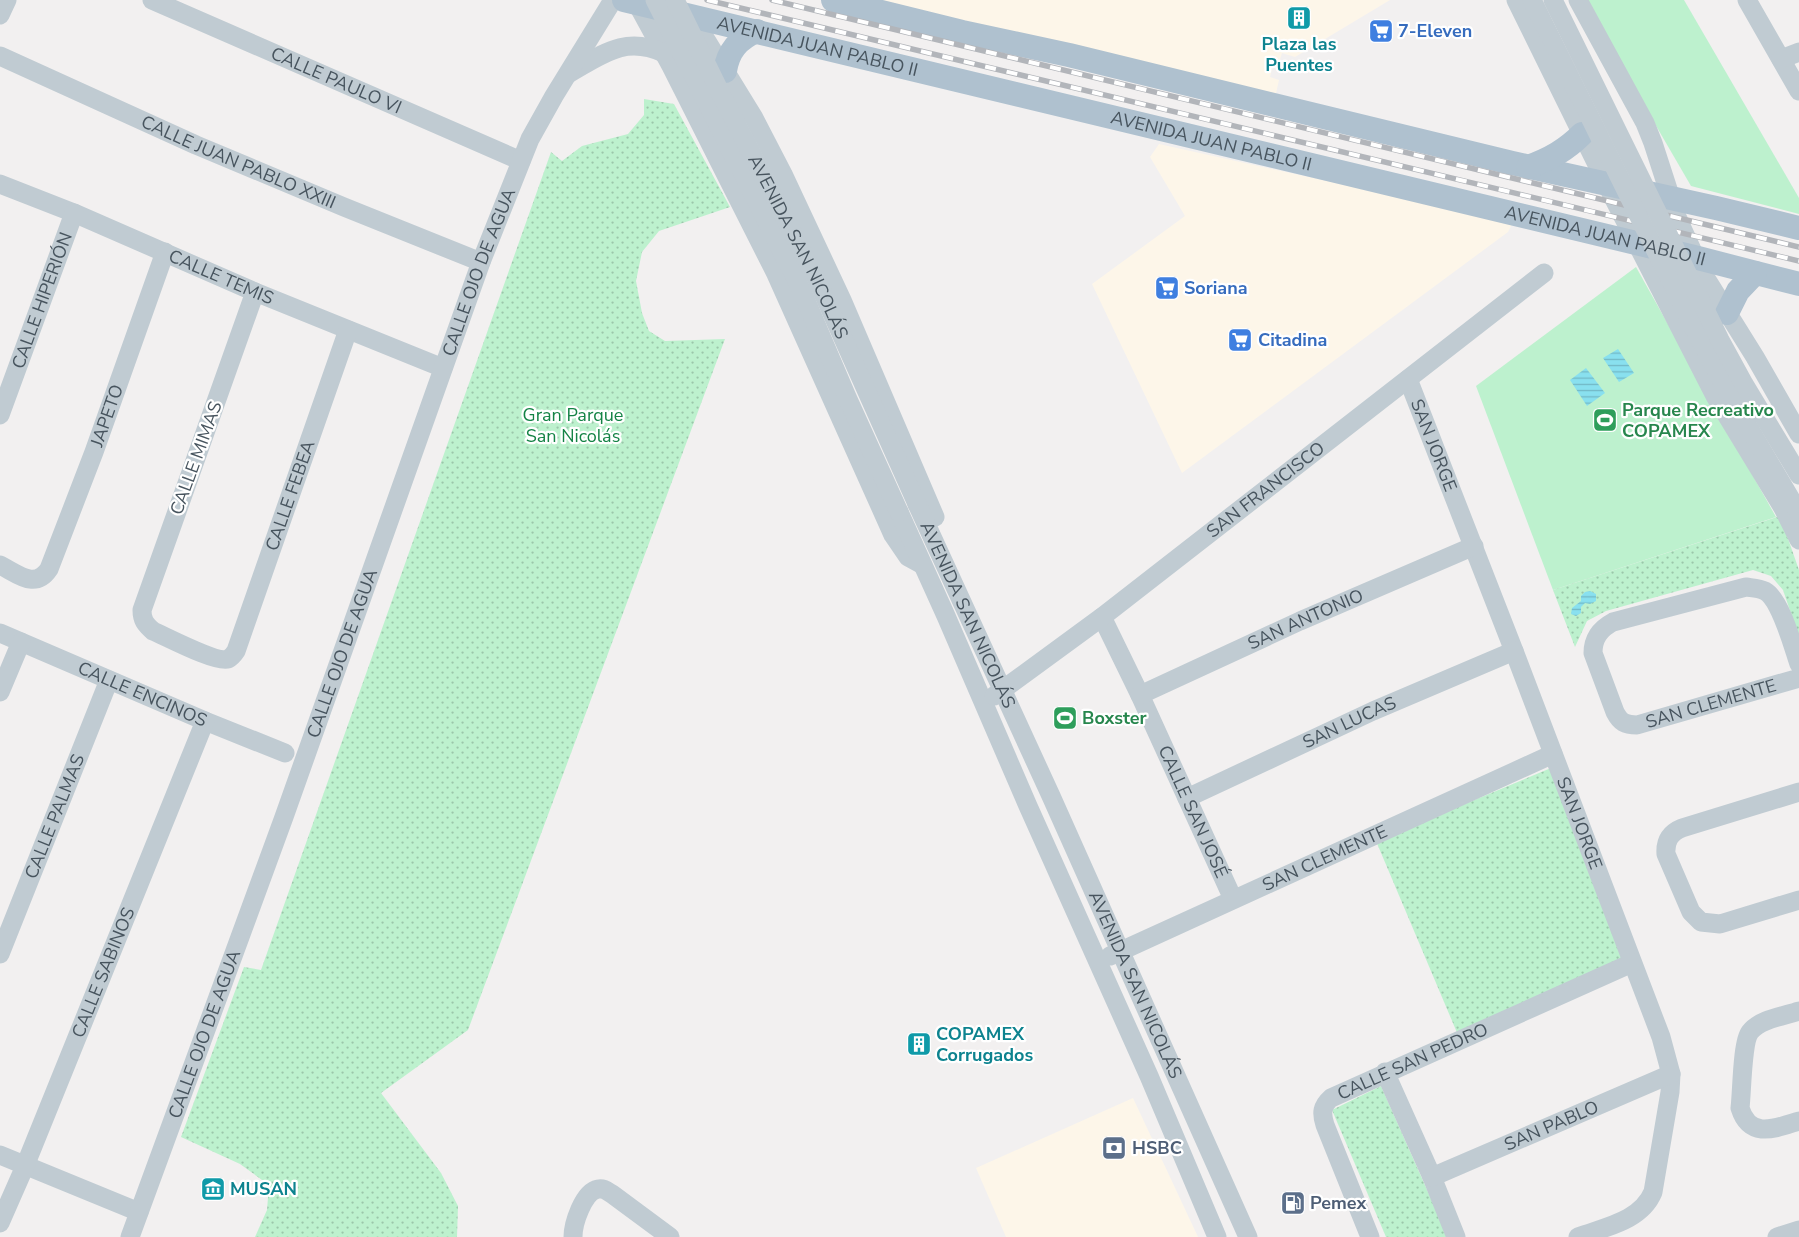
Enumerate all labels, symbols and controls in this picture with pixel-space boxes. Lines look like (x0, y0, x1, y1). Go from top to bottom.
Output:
building icon: Plaza las Puentes (1286, 5, 1312, 31)
street label: AVENIDA JUAN PABLO II (715, 11, 920, 82)
supermarket icon: 7-Eleven (1368, 18, 1394, 44)
place label: 7-Eleven (1398, 19, 1472, 43)
place label: Plaza las Puentes (1262, 32, 1337, 77)
street label: CALLE PAULO VI (267, 41, 405, 119)
street label: AVENIDA JUAN PABLO II (1108, 105, 1314, 177)
street label: CALLE JUAN PABLO XXIII (137, 110, 340, 214)
street label: AVENIDA SAN NICOLÁS (742, 151, 854, 343)
street label: CALLE OJO DE AGUA (437, 185, 521, 359)
street label: AVENIDA JUAN PABLO II (1502, 200, 1708, 272)
street label: CALLE HIPERIÓN (6, 229, 78, 372)
street label: CALLE TEMIS (165, 244, 277, 310)
supermarket icon: Soriana (1154, 275, 1180, 301)
place label: Soriana (1184, 276, 1248, 300)
supermarket icon: Citadina (1227, 327, 1253, 353)
place label: Citadina (1258, 328, 1327, 352)
street label: JAPETO (84, 381, 129, 451)
street label: SAN JORGE (1405, 395, 1463, 495)
street label: CALLE MIMAS (164, 398, 228, 518)
place label: Parque Recreativo COPAMEX (1622, 398, 1774, 443)
park label: Gran Parque San Nicolás (523, 403, 623, 448)
sports icon: Parque Recreativo COPAMEX (1592, 407, 1618, 433)
street label: SAN FRANCISCO (1201, 436, 1330, 543)
street label: CALLE FEBEA (260, 437, 321, 554)
street label: AVENIDA SAN NICOLÁS (915, 518, 1021, 712)
street label: CALLE OJO DE AGUA (301, 566, 383, 741)
street label: SAN ANTONIO (1244, 583, 1367, 656)
street label: CALLE ENCINOS (74, 656, 211, 732)
street label: SAN CLEMENTE (1643, 673, 1779, 734)
street label: SAN LUCAS (1299, 691, 1400, 754)
sports icon: Boxster (1052, 705, 1078, 731)
place label: Boxster (1082, 706, 1147, 730)
street label: CALLE SAN JOSÉ (1153, 742, 1234, 882)
street label: CALLE PALMAS (19, 751, 90, 882)
street label: SAN JORGE (1551, 773, 1608, 873)
street label: SAN CLEMENTE (1258, 819, 1391, 897)
street label: AVENIDA SAN NICOLÁS (1083, 887, 1188, 1082)
street label: CALLE SABINOS (66, 904, 140, 1041)
street label: CALLE OJO DE AGUA (162, 947, 246, 1122)
street label: CALLE SAN PEDRO (1333, 1017, 1492, 1106)
place label: COPAMEX Corrugados (936, 1022, 1033, 1067)
building icon: COPAMEX Corrugados (906, 1031, 932, 1057)
street label: SAN PABLO (1500, 1095, 1602, 1156)
bank icon: HSBC (1101, 1135, 1127, 1161)
place label: HSBC (1132, 1136, 1182, 1160)
museum icon: MUSAN (200, 1176, 226, 1202)
place label: MUSAN (230, 1177, 297, 1201)
fuel station icon: Pemex (1280, 1190, 1306, 1216)
place label: Pemex (1310, 1191, 1367, 1215)

